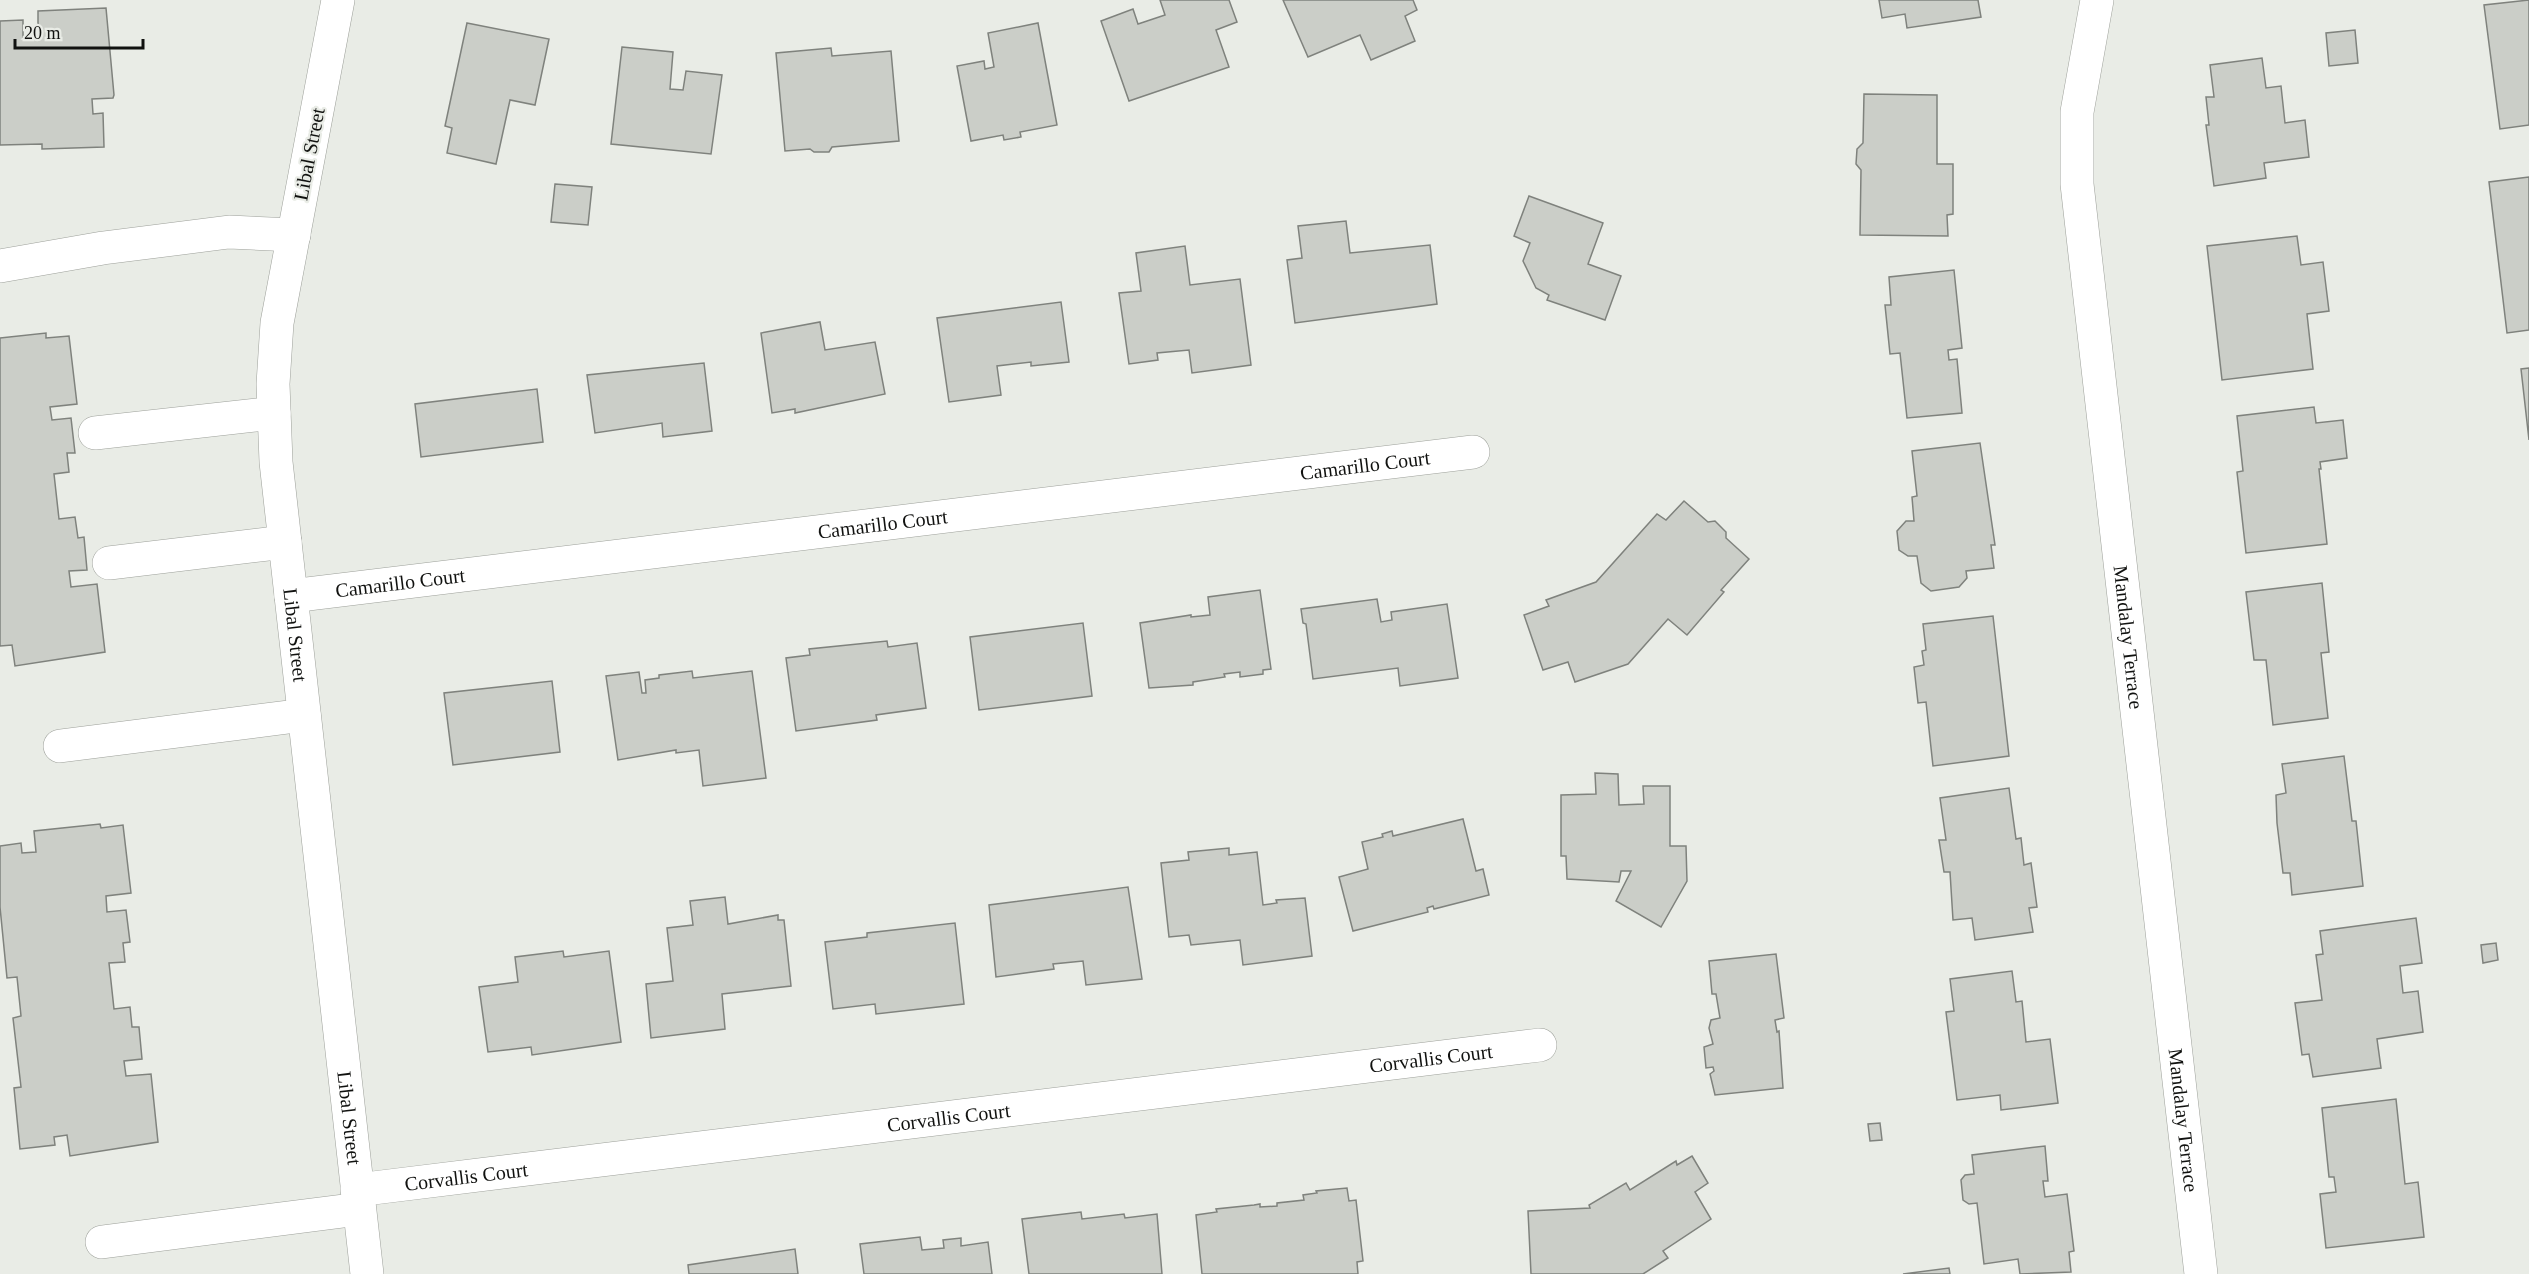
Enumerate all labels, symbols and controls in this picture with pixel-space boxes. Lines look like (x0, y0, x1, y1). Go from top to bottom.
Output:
scale bar (15, 12, 142, 50)
text: 20 m (24, 23, 61, 43)
street label: Libal Street (289, 105, 329, 202)
street label: Camarillo Court (1299, 446, 1432, 484)
street label: Camarillo Court (816, 505, 949, 543)
street label: Camarillo Court (334, 564, 467, 602)
street label: Mandalay Terrace (2109, 564, 2148, 710)
street label: Libal Street (279, 587, 312, 683)
street label: Corvallis Court (1368, 1040, 1494, 1077)
street label: Mandalay Terrace (2164, 1047, 2203, 1193)
street label: Libal Street (333, 1070, 366, 1166)
street label: Corvallis Court (886, 1099, 1012, 1136)
street label: Corvallis Court (403, 1158, 529, 1195)

